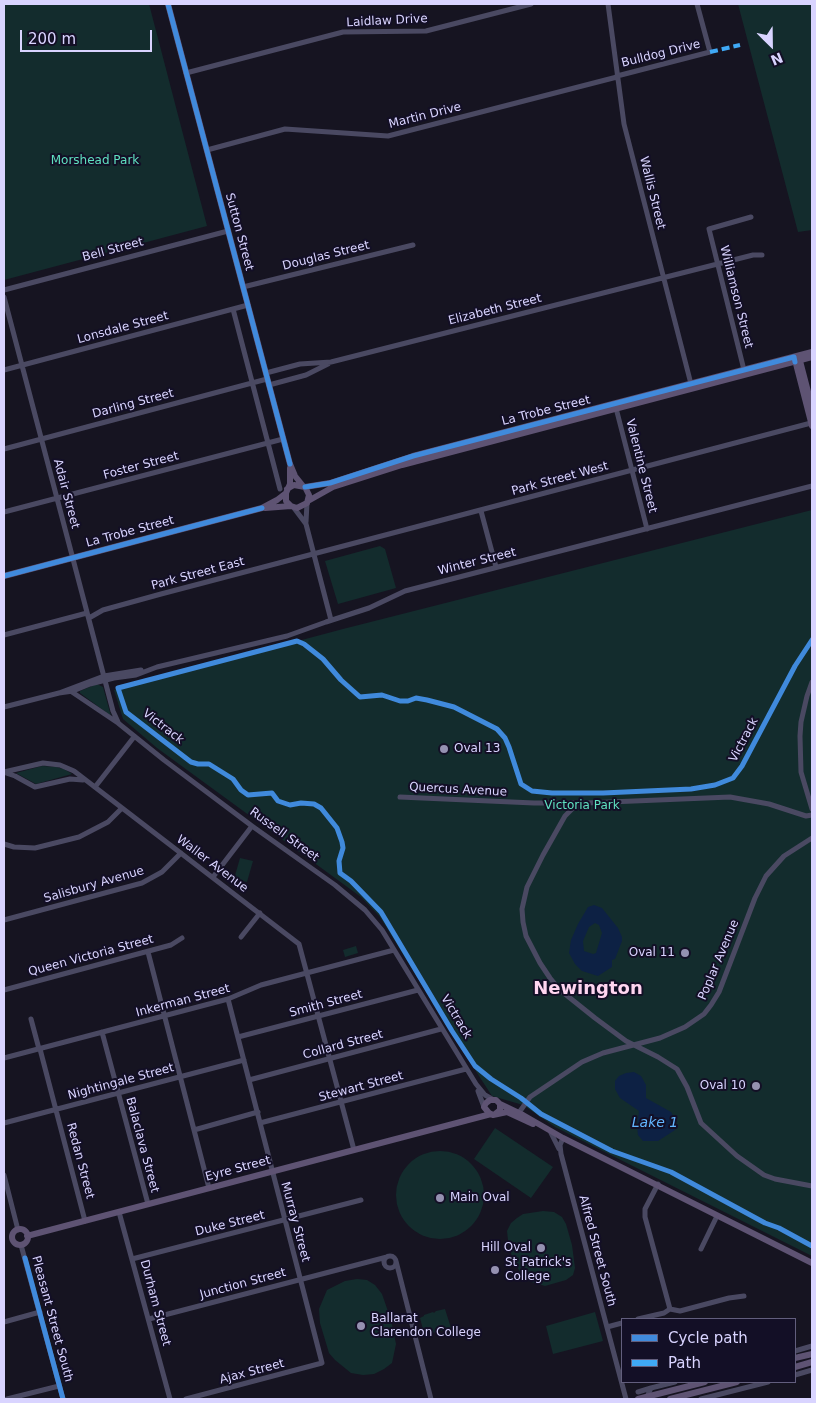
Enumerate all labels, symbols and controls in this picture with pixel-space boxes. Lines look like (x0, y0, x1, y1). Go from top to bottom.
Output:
street label: Laidlaw Drive (346, 12, 428, 30)
scale bar (22, 20, 155, 52)
north arrow (746, 20, 796, 70)
text: 200 m (28, 30, 76, 48)
street label: Bulldog Drive (620, 37, 702, 71)
text: N (768, 49, 785, 68)
street label: Martin Drive (387, 100, 463, 132)
park label: Morshead Park (51, 154, 139, 168)
street label: Wallis Street (636, 155, 668, 231)
street label: Sutton Street (222, 192, 256, 272)
street label: Bell Street (81, 235, 145, 265)
street label: Douglas Street (281, 238, 371, 274)
street label: Williamson Street (716, 244, 756, 350)
street label: Elizabeth Street (447, 291, 543, 329)
street label: Lonsdale Street (76, 309, 170, 347)
street label: Darling Street (91, 386, 175, 422)
street label: La Trobe Street (500, 393, 592, 429)
street label: Valentine Street (622, 418, 660, 514)
street label: Foster Street (102, 449, 180, 483)
street label: Adair Street (50, 458, 82, 530)
street label: Park Street West (510, 459, 610, 499)
street label: La Trobe Street (84, 513, 176, 551)
street label: Winter Street (437, 545, 517, 579)
street label: Park Street East (150, 555, 246, 593)
street label: Victrack (139, 706, 187, 748)
street label: Victrack (726, 715, 762, 765)
place label: Oval 13 (454, 742, 500, 756)
marker: Oval 13 (438, 743, 450, 755)
street label: Quercus Avenue (409, 780, 507, 800)
park label: Victoria Park (544, 799, 620, 813)
street label: Russell Street (247, 805, 321, 865)
street label: Waller Avenue (173, 832, 251, 896)
street label: Salisbury Avenue (42, 864, 146, 906)
street label: Poplar Avenue (696, 918, 742, 1002)
street label: Queen Victoria Street (27, 932, 155, 980)
place label: Oval 11 (629, 946, 675, 960)
marker: Oval 11 (679, 947, 691, 959)
district label: Newington (533, 978, 643, 1000)
street label: Inkerman Street (134, 982, 232, 1020)
street label: Smith Street (288, 987, 364, 1021)
street label: Victrack (437, 993, 475, 1041)
street label: Collard Street (301, 1027, 385, 1063)
street label: Nightingale Street (66, 1061, 176, 1103)
street label: Stewart Street (317, 1069, 405, 1105)
place label: Oval 10 (700, 1079, 746, 1093)
marker: Oval 10 (750, 1080, 762, 1092)
street label: Balaclava Street (122, 1096, 162, 1194)
water label: Lake 1 (632, 1115, 678, 1131)
street label: Redan Street (63, 1121, 97, 1201)
street label: Eyre Street (204, 1153, 272, 1185)
street label: Murray Street (277, 1180, 313, 1264)
place label: Main Oval (450, 1191, 510, 1205)
marker: Main Oval (434, 1192, 446, 1204)
street label: Alfred Street South (575, 1194, 619, 1308)
street label: Duke Street (194, 1208, 266, 1240)
place label: Hill Oval (481, 1241, 531, 1255)
marker: Hill Oval (535, 1242, 547, 1254)
street label: Pleasant Street South (28, 1254, 76, 1384)
place label: St Patrick's College (505, 1256, 571, 1284)
street label: Durham Street (137, 1258, 173, 1348)
marker: St Patrick's College (489, 1264, 501, 1276)
street label: Junction Street (198, 1266, 288, 1302)
place label: Ballarat Clarendon College (371, 1312, 481, 1340)
legend (621, 1318, 796, 1383)
marker: Ballarat Clarendon College (355, 1320, 367, 1332)
text: Cycle path (668, 1329, 748, 1347)
text: Path (668, 1354, 701, 1372)
street label: Ajax Street (218, 1356, 286, 1388)

